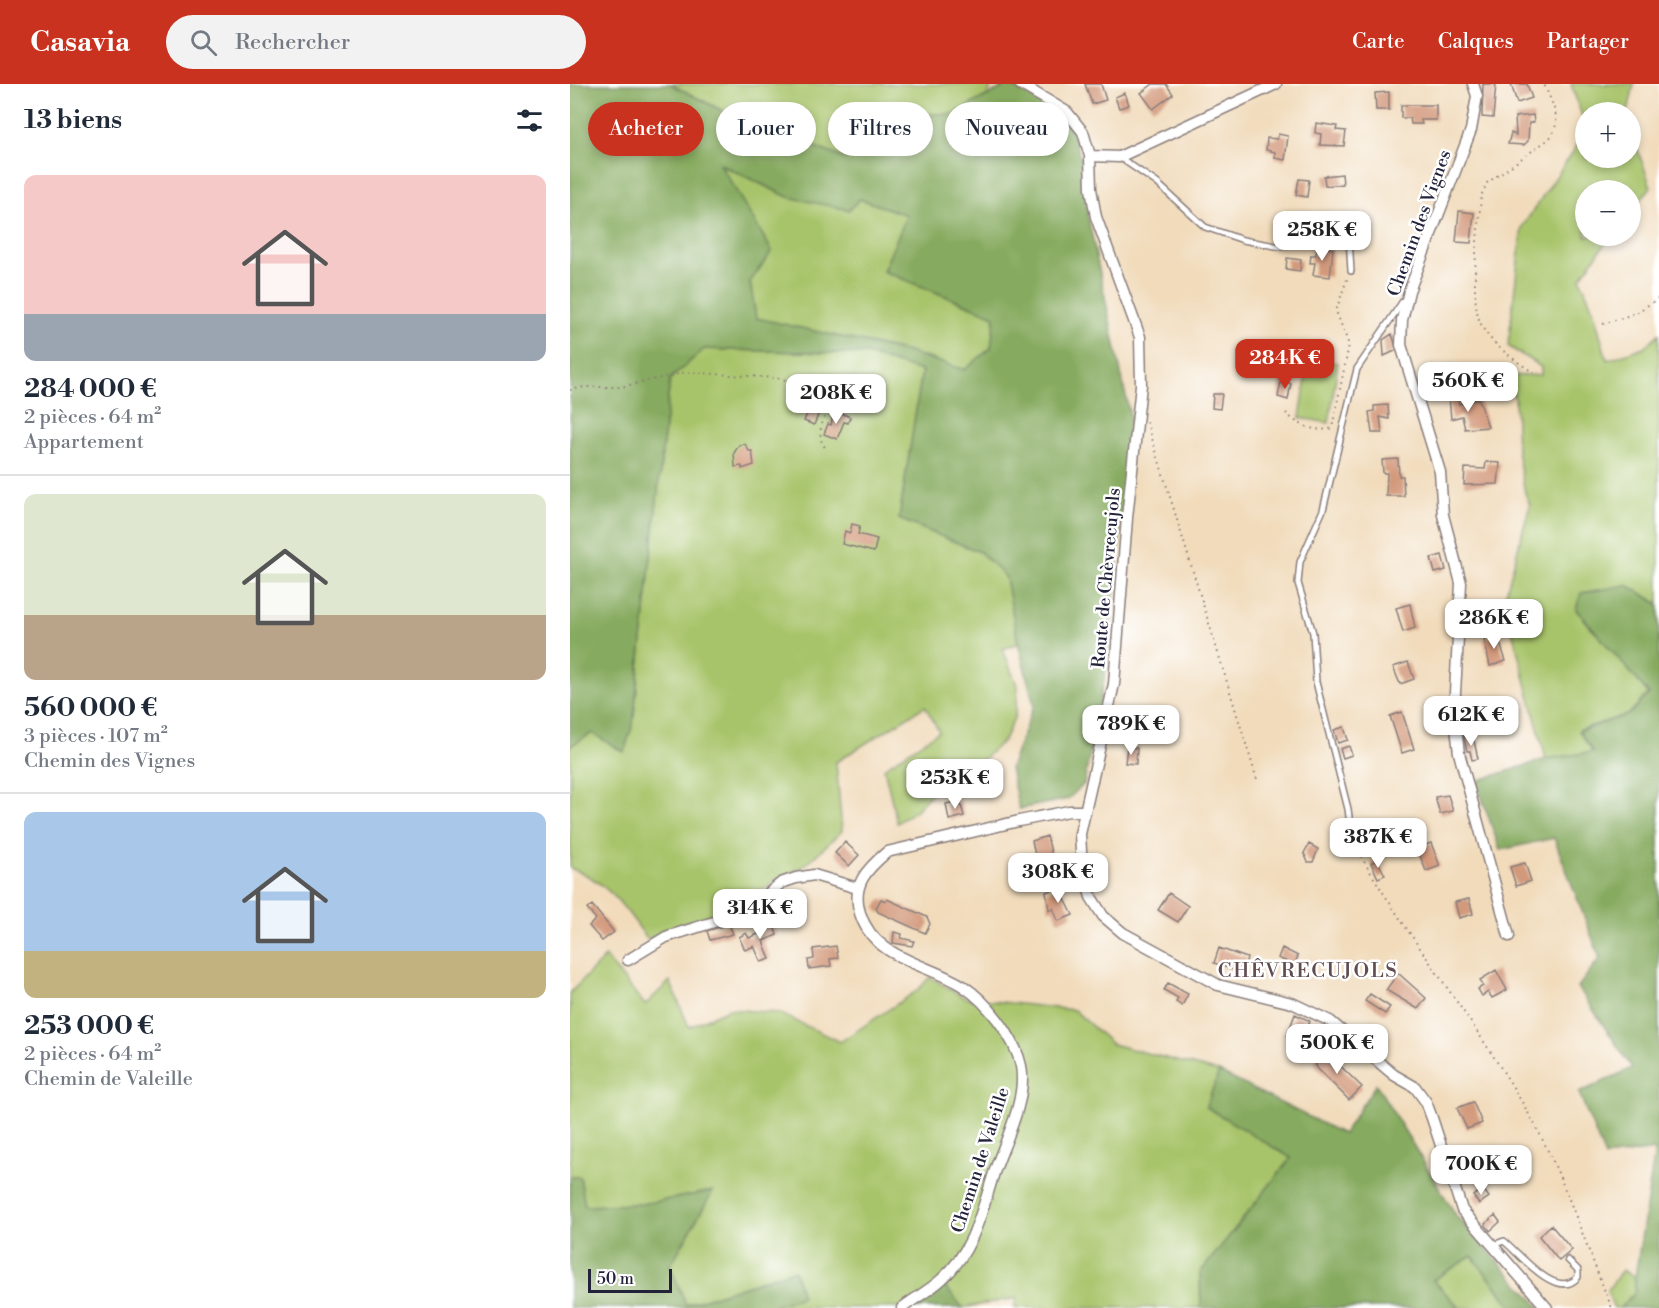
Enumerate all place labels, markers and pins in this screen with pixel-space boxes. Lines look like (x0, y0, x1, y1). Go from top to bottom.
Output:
pin: 258K € (1273, 211, 1371, 262)
pin: 284K € (1236, 339, 1334, 390)
pin: 560K € (1419, 362, 1517, 413)
pin: 208K € (787, 374, 885, 425)
pin: 286K € (1445, 599, 1543, 650)
pin: 612K € (1422, 696, 1520, 747)
pin: 789K € (1082, 705, 1180, 756)
pin: 253K € (906, 759, 1004, 810)
pin: 387K € (1329, 818, 1427, 869)
pin: 308K € (1009, 853, 1107, 904)
pin: 314K € (711, 889, 809, 940)
pin: 500K € (1288, 1024, 1386, 1075)
pin: 700K € (1432, 1145, 1530, 1196)

